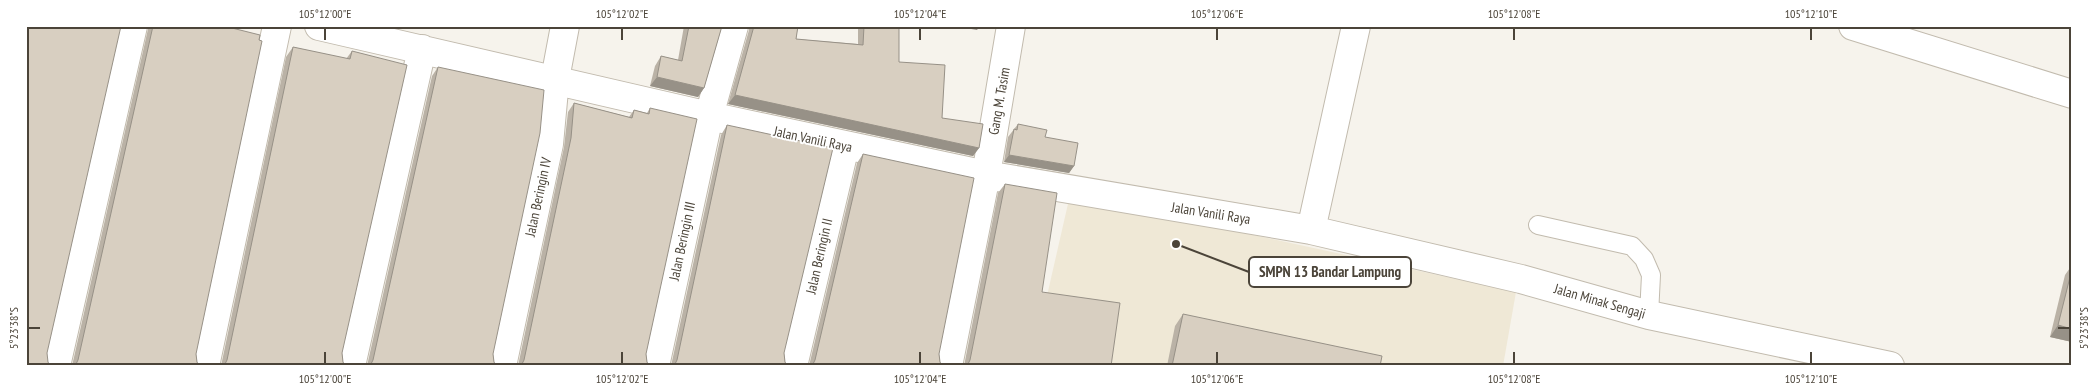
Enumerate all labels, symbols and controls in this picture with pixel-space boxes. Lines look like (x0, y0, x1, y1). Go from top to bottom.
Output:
text: 105°12'00"E (299, 6, 351, 21)
text: 105°12'02"E (596, 6, 648, 21)
text: 105°12'04"E (894, 6, 946, 21)
text: 105°12'06"E (1191, 6, 1243, 21)
text: 105°12'08"E (1488, 6, 1540, 21)
text: 105°12'10"E (1785, 6, 1837, 21)
street label: Gang M. Tasim (984, 66, 1014, 136)
street label: Jalan Vanili Raya (771, 122, 854, 156)
street label: Jalan Beringin IV (521, 155, 555, 239)
street label: Jalan Vanili Raya (1169, 198, 1252, 228)
street label: Jalan Beringin III (665, 200, 699, 283)
street label: Jalan Beringin II (801, 216, 836, 297)
callout: SMPN 13 Bandar Lampung (1249, 257, 1411, 287)
text: SMPN 13 Bandar Lampung (1259, 262, 1401, 281)
street label: Jalan Minak Sengaji (1551, 279, 1648, 323)
text: 5°23'38"S (6, 307, 21, 349)
text: 5°23'38"S (2076, 307, 2091, 349)
text: 105°12'00"E (299, 371, 351, 386)
text: 105°12'02"E (596, 371, 648, 386)
text: 105°12'04"E (894, 371, 946, 386)
text: 105°12'06"E (1191, 371, 1243, 386)
text: 105°12'08"E (1488, 371, 1540, 386)
text: 105°12'10"E (1785, 371, 1837, 386)

